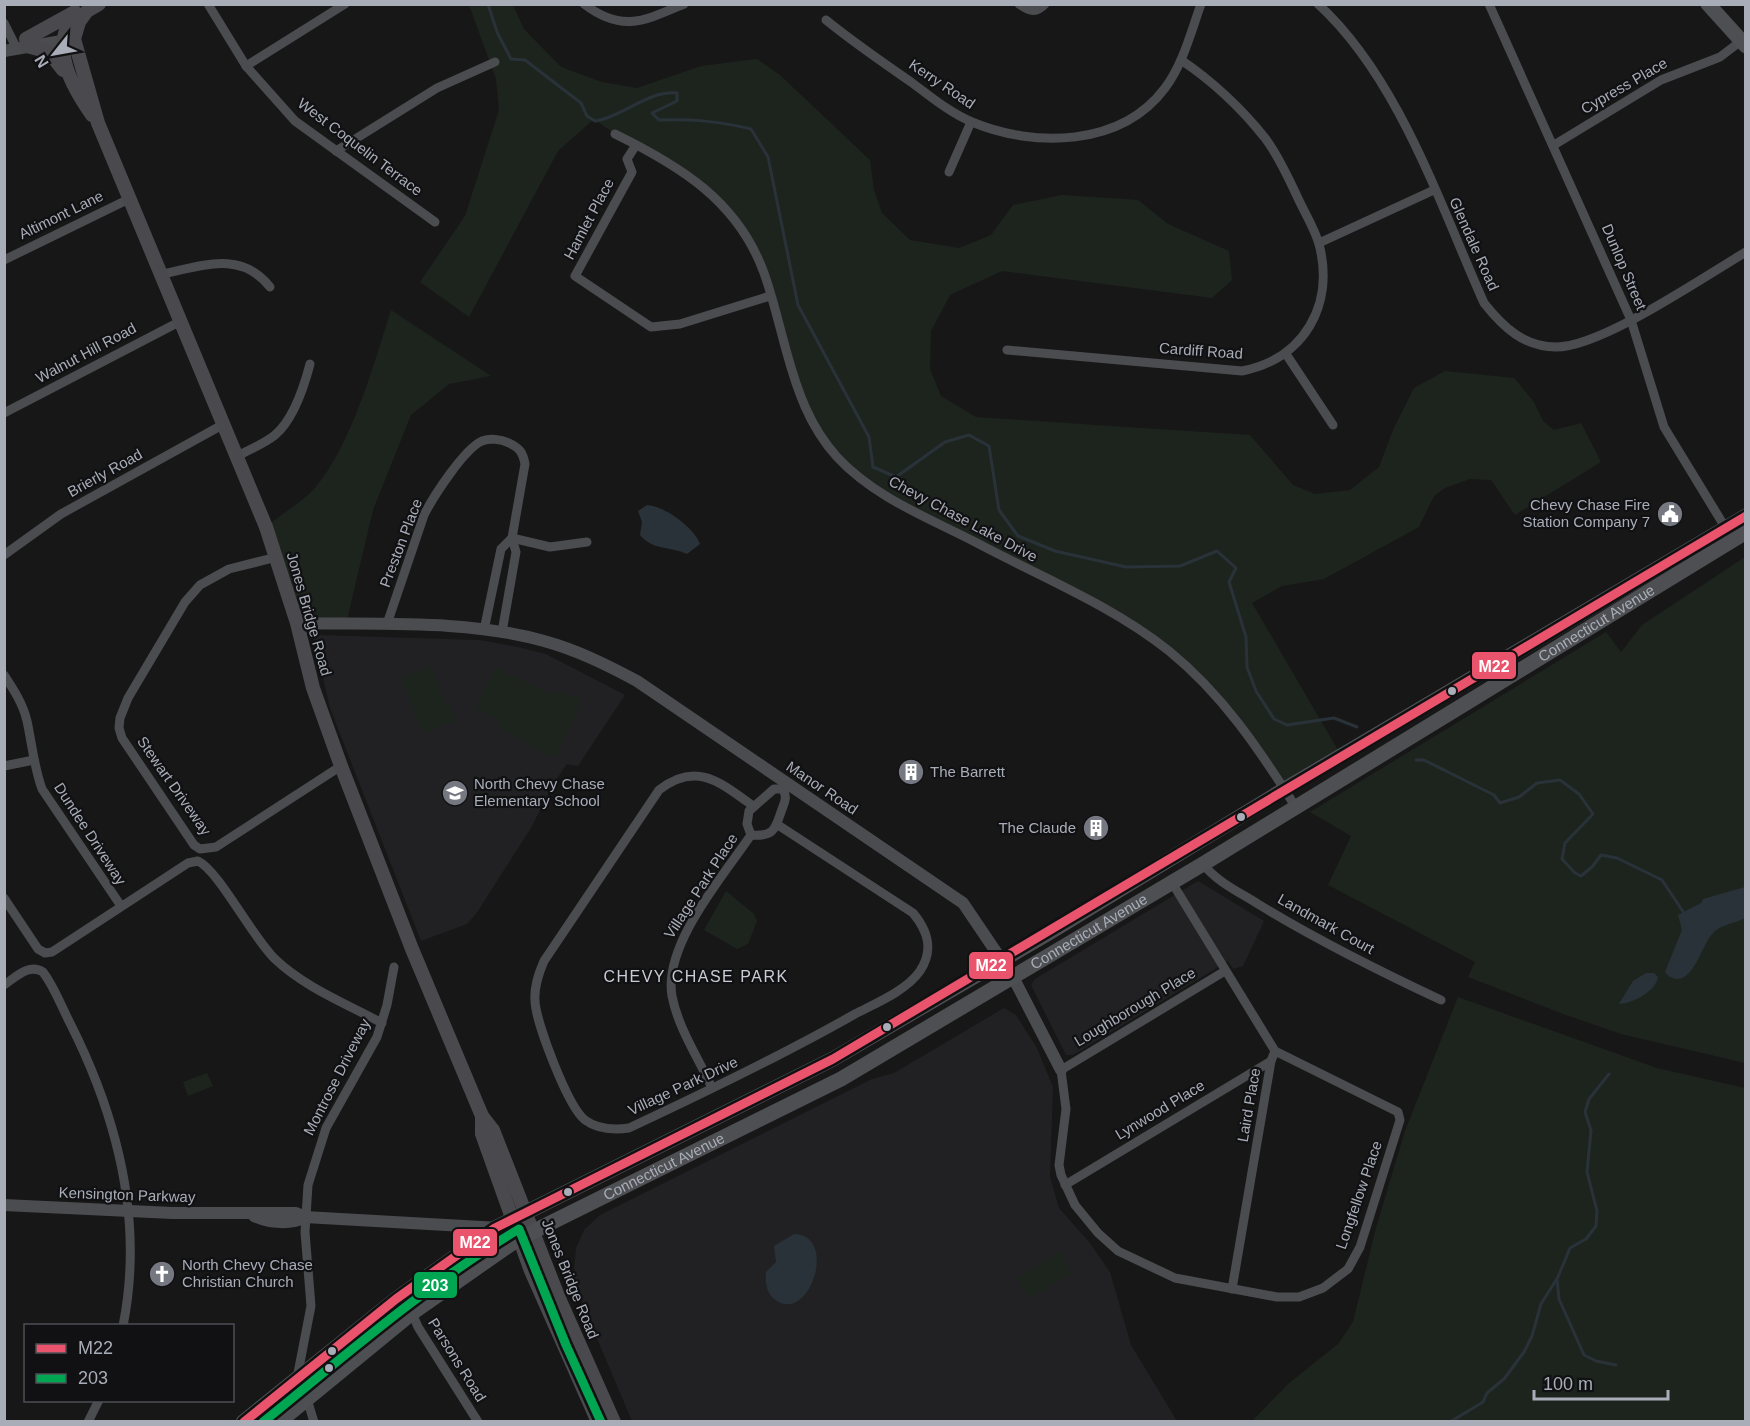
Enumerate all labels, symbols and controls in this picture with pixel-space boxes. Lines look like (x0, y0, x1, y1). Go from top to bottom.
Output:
north arrow (24, 24, 84, 84)
text: N (31, 52, 52, 71)
street label: Cypress Place (1578, 54, 1670, 117)
street label: Kerry Road (906, 55, 978, 112)
street label: West Coquelin Terrace (295, 94, 426, 199)
street label: Hamlet Place (560, 175, 617, 262)
street label: Altimont Lane (16, 187, 106, 242)
street label: Glendale Road (1446, 195, 1503, 293)
street label: Dunlop Street (1599, 221, 1651, 313)
street label: Walnut Hill Road (33, 319, 139, 386)
street label: Cardiff Road (1159, 339, 1243, 362)
street label: Brierly Road (65, 445, 145, 500)
street label: Chevy Chase Lake Drive (886, 472, 1040, 565)
street label: Preston Place (376, 496, 425, 589)
place label: Chevy Chase Fire Station Company 7 (1522, 496, 1650, 530)
public building icon: Chevy Chase Fire Station Company 7 (1655, 499, 1685, 529)
street label: Jones Bridge Road (284, 550, 335, 678)
street label: Connecticut Avenue (1535, 581, 1658, 665)
line badge: M22 (1471, 651, 1517, 680)
text: M22 (1478, 658, 1510, 675)
unlabelled marker (1446, 685, 1458, 697)
street label: Stewart Driveway (134, 733, 215, 839)
street label: Manor Road (783, 757, 861, 818)
building icon: The Barrett (896, 757, 926, 787)
place label: The Barrett (930, 763, 1006, 780)
place label: North Chevy Chase Elementary School (474, 775, 605, 809)
school or university icon: North Chevy Chase Elementary School (440, 778, 470, 808)
street label: Dundee Driveway (51, 779, 130, 888)
unlabelled marker (1235, 811, 1247, 823)
building icon: The Claude (1081, 813, 1111, 843)
place label: The Claude (998, 819, 1076, 836)
street label: Village Park Place (660, 830, 741, 941)
street label: Connecticut Avenue (1027, 890, 1150, 973)
street label: Landmark Court (1275, 890, 1378, 957)
line badge: M22 (968, 951, 1014, 980)
text: M22 (975, 957, 1007, 974)
street label: Loughborough Place (1071, 964, 1198, 1050)
district label: CHEVY CHASE PARK (603, 968, 789, 985)
street label: Montrose Driveway (300, 1015, 373, 1138)
unlabelled marker (881, 1021, 893, 1033)
street label: Village Park Drive (625, 1053, 740, 1118)
street label: Laird Place (1234, 1066, 1263, 1143)
street label: Lynwood Place (1112, 1076, 1207, 1143)
street label: Connecticut Avenue (600, 1129, 727, 1203)
street label: Longfellow Place (1332, 1138, 1385, 1251)
street label: Kensington Parkway (58, 1184, 196, 1205)
unlabelled marker (562, 1186, 574, 1198)
street label: Jones Bridge Road (539, 1216, 602, 1341)
line badge: M22 (452, 1228, 498, 1257)
text: M22 (459, 1234, 491, 1251)
place label: North Chevy Chase Christian Church (182, 1256, 313, 1290)
church icon: North Chevy Chase Christian Church (147, 1259, 177, 1289)
line badge: 203 (413, 1271, 458, 1299)
text: 203 (422, 1277, 448, 1294)
street label: Parsons Road (425, 1315, 490, 1405)
legend (24, 1324, 234, 1402)
text: M22 (78, 1338, 113, 1358)
unlabelled marker (326, 1345, 338, 1357)
unlabelled marker (323, 1362, 335, 1374)
scale bar (1534, 1363, 1668, 1401)
text: 203 (78, 1368, 108, 1388)
text: 100 m (1543, 1374, 1593, 1394)

